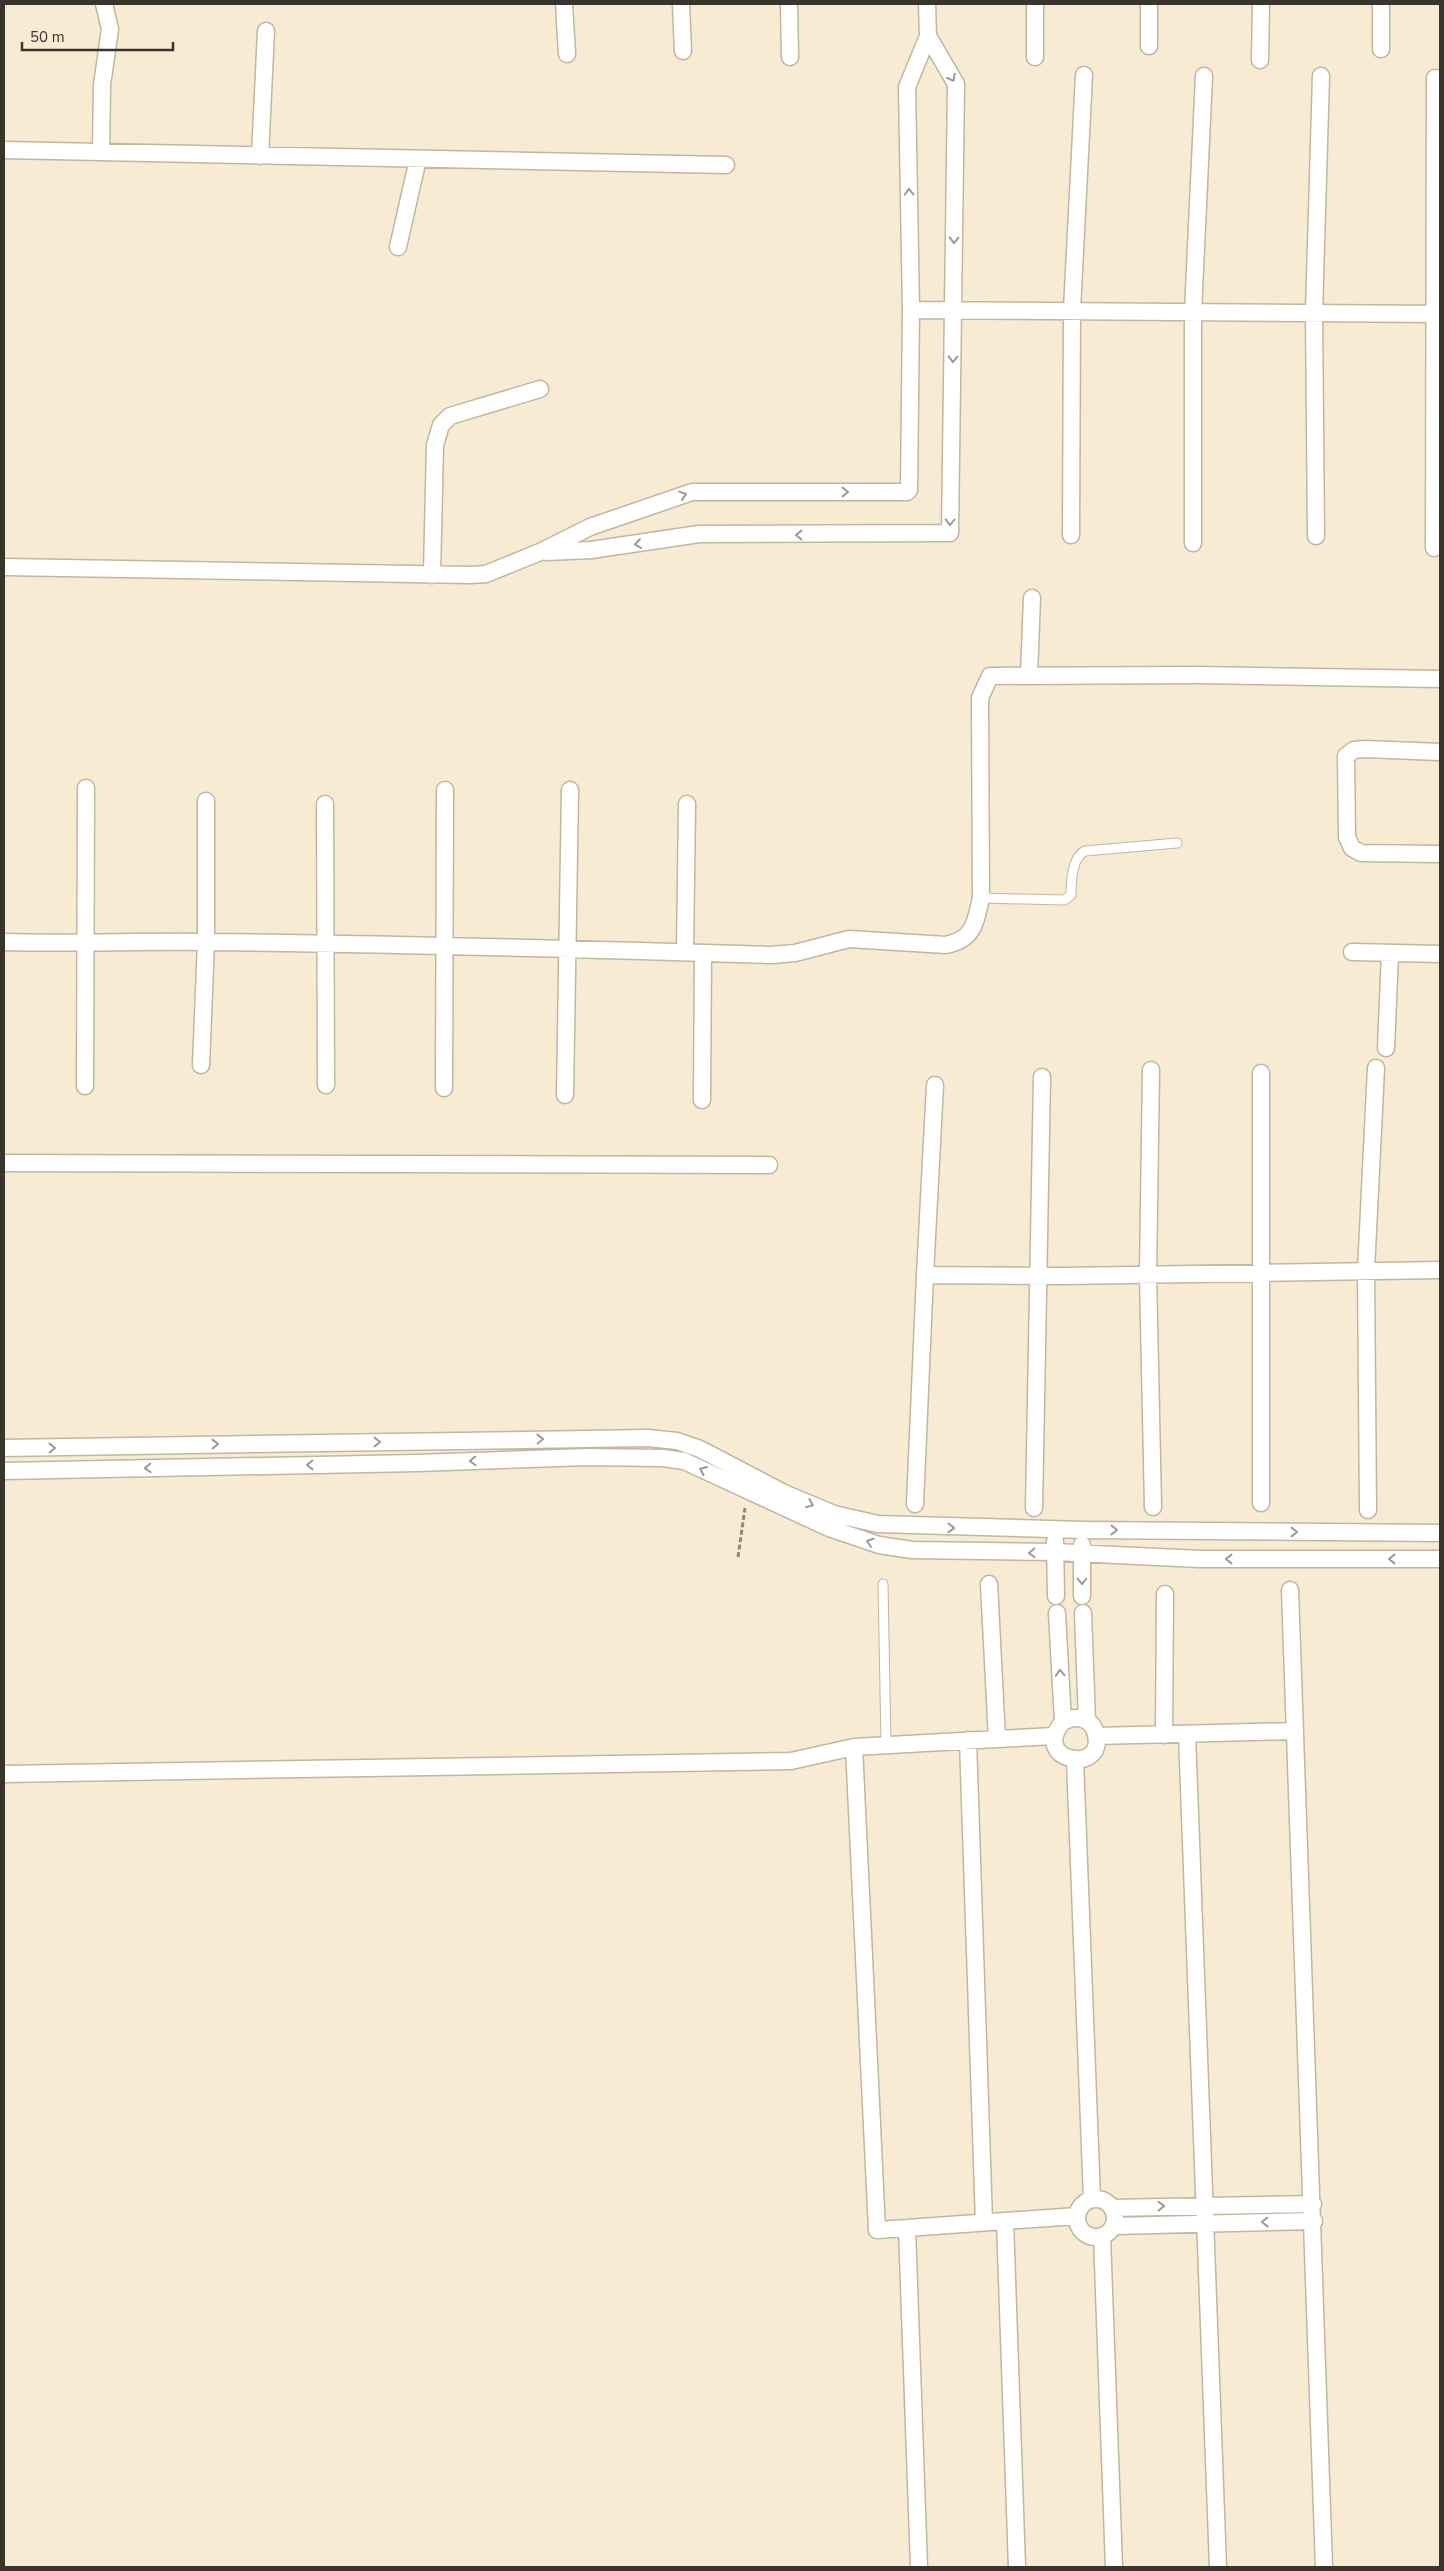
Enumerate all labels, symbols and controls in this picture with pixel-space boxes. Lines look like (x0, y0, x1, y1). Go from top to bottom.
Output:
scale bar (22, 20, 174, 52)
text: 50 m (30, 27, 65, 47)
one-way arrow (946, 73, 956, 82)
one-way arrow (904, 187, 914, 195)
one-way arrow (949, 236, 959, 244)
one-way arrow (947, 356, 958, 364)
one-way arrow (842, 487, 849, 497)
one-way arrow (678, 491, 687, 501)
one-way arrow (945, 518, 956, 526)
one-way arrow (795, 530, 803, 540)
one-way arrow (633, 538, 641, 549)
one-way arrow (536, 1434, 544, 1444)
one-way arrow (374, 1437, 382, 1447)
one-way arrow (212, 1439, 219, 1449)
one-way arrow (49, 1442, 57, 1453)
one-way arrow (468, 1455, 476, 1466)
one-way arrow (306, 1460, 314, 1470)
one-way arrow (143, 1463, 151, 1474)
one-way arrow (699, 1465, 708, 1476)
one-way arrow (805, 1498, 814, 1508)
one-way arrow (948, 1522, 956, 1533)
one-way arrow (1110, 1525, 1118, 1535)
one-way arrow (1290, 1526, 1298, 1537)
one-way arrow (866, 1538, 875, 1548)
one-way arrow (1027, 1548, 1035, 1558)
one-way arrow (1225, 1554, 1232, 1564)
one-way arrow (1387, 1554, 1395, 1564)
one-way arrow (1077, 1577, 1087, 1585)
one-way arrow (1055, 1669, 1065, 1676)
one-way arrow (1158, 2201, 1165, 2211)
one-way arrow (1261, 2217, 1268, 2227)

